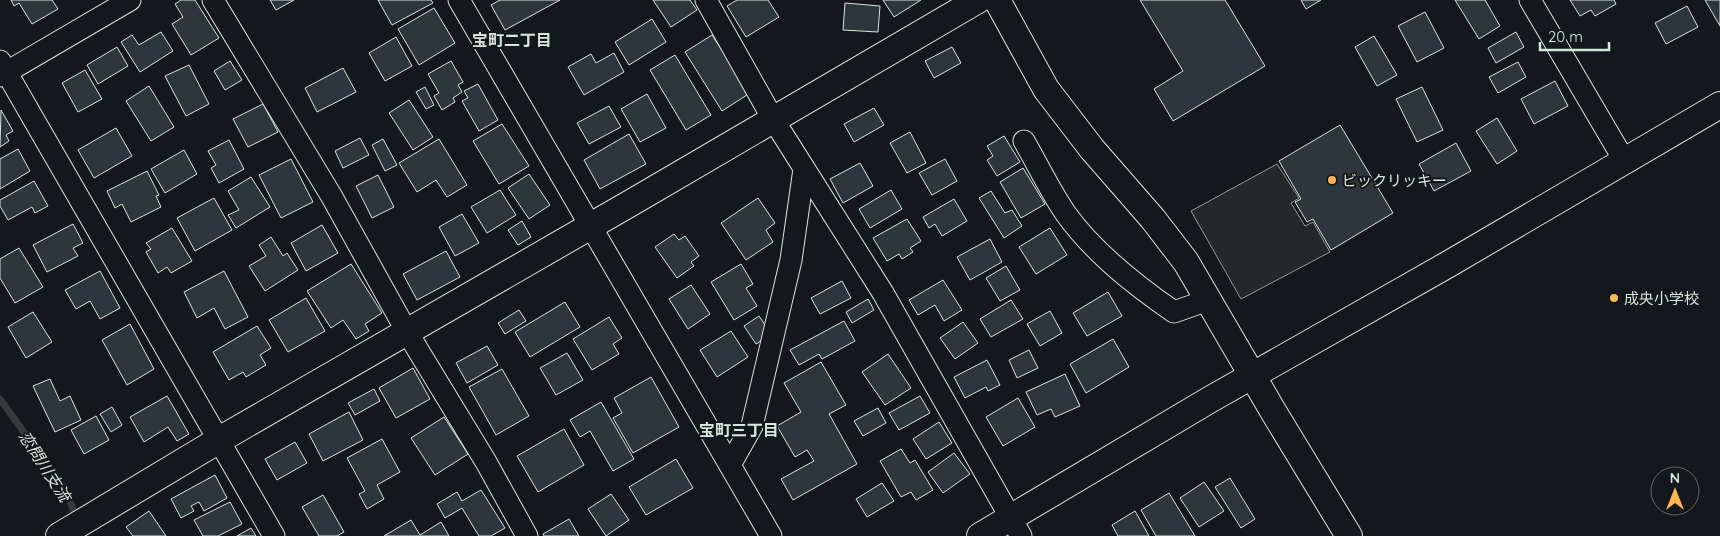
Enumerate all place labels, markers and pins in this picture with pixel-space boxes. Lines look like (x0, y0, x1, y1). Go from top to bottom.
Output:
place label: ビックリッキー (1342, 171, 1447, 190)
marker: ビックリッキー (1326, 174, 1338, 186)
place label: 成央小学校 (1624, 289, 1699, 308)
marker: 成央小学校 (1608, 292, 1620, 304)

